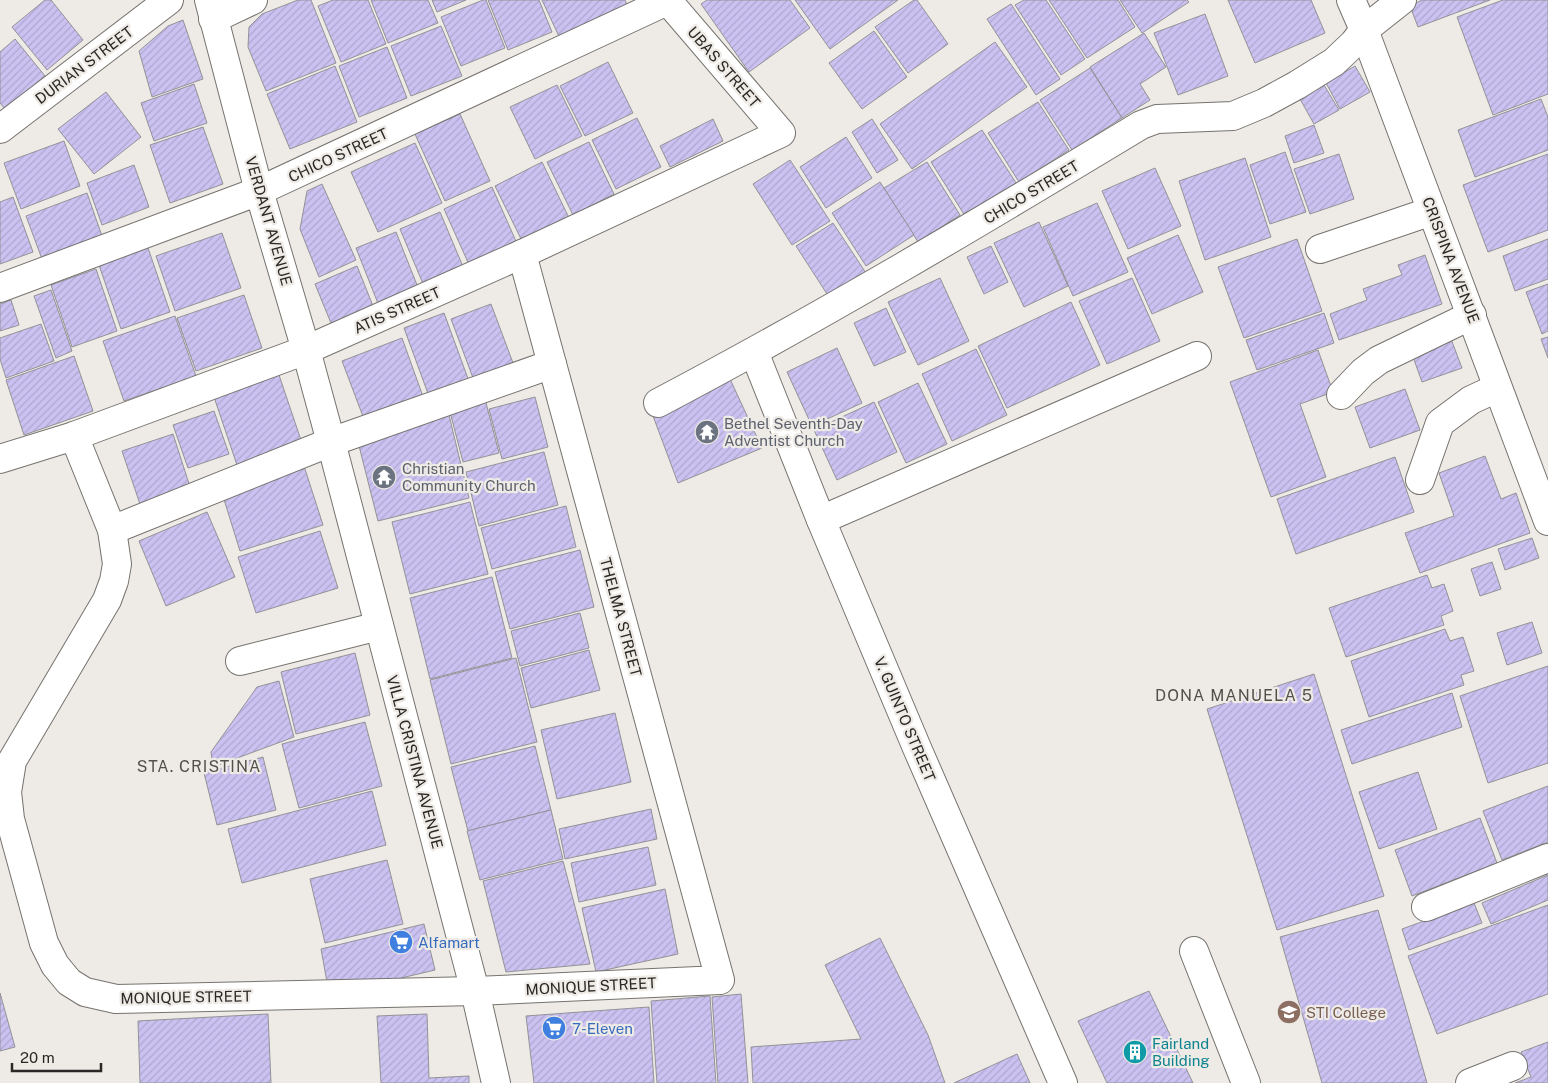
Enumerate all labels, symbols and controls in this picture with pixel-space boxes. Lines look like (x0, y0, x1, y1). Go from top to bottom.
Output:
street label: DURIAN STREET (32, 23, 136, 107)
street label: UBAS STREET (684, 23, 764, 111)
street label: CHICO STREET (286, 124, 391, 185)
street label: VERDANT AVENUE (242, 154, 296, 288)
street label: CHICO STREET (980, 157, 1082, 227)
street label: CRISPINA AVENUE (1419, 195, 1483, 325)
street label: ATIS STREET (351, 283, 443, 337)
place label: Bethel Seventh-Day Adventist Church (724, 415, 863, 449)
temple icon: Bethel Seventh-Day Adventist Church (694, 419, 720, 445)
place label: Christian Community Church (402, 460, 536, 494)
temple icon: Christian Community Church (371, 464, 397, 490)
street label: THELMA STREET (597, 556, 645, 679)
street label: V. GUINTO STREET (871, 654, 939, 784)
street label: VILLA CRISTINA AVENUE (384, 673, 446, 851)
district label: DONA MANUELA 5 (1155, 686, 1313, 705)
district label: STA. CRISTINA (137, 757, 261, 776)
supermarket icon: Alfamart (388, 929, 414, 955)
place label: Alfamart (418, 934, 480, 951)
street label: MONIQUE STREET (525, 974, 657, 998)
street label: MONIQUE STREET (120, 987, 252, 1007)
school or university icon: STI College (1276, 999, 1302, 1025)
place label: STI College (1306, 1004, 1386, 1021)
supermarket icon: 7-Eleven (541, 1015, 567, 1041)
place label: 7-Eleven (572, 1020, 633, 1037)
place label: Fairland Building (1152, 1035, 1210, 1069)
building icon: Fairland Building (1122, 1039, 1148, 1065)
scale bar (12, 1040, 101, 1072)
text: 20 m (20, 1049, 55, 1066)

